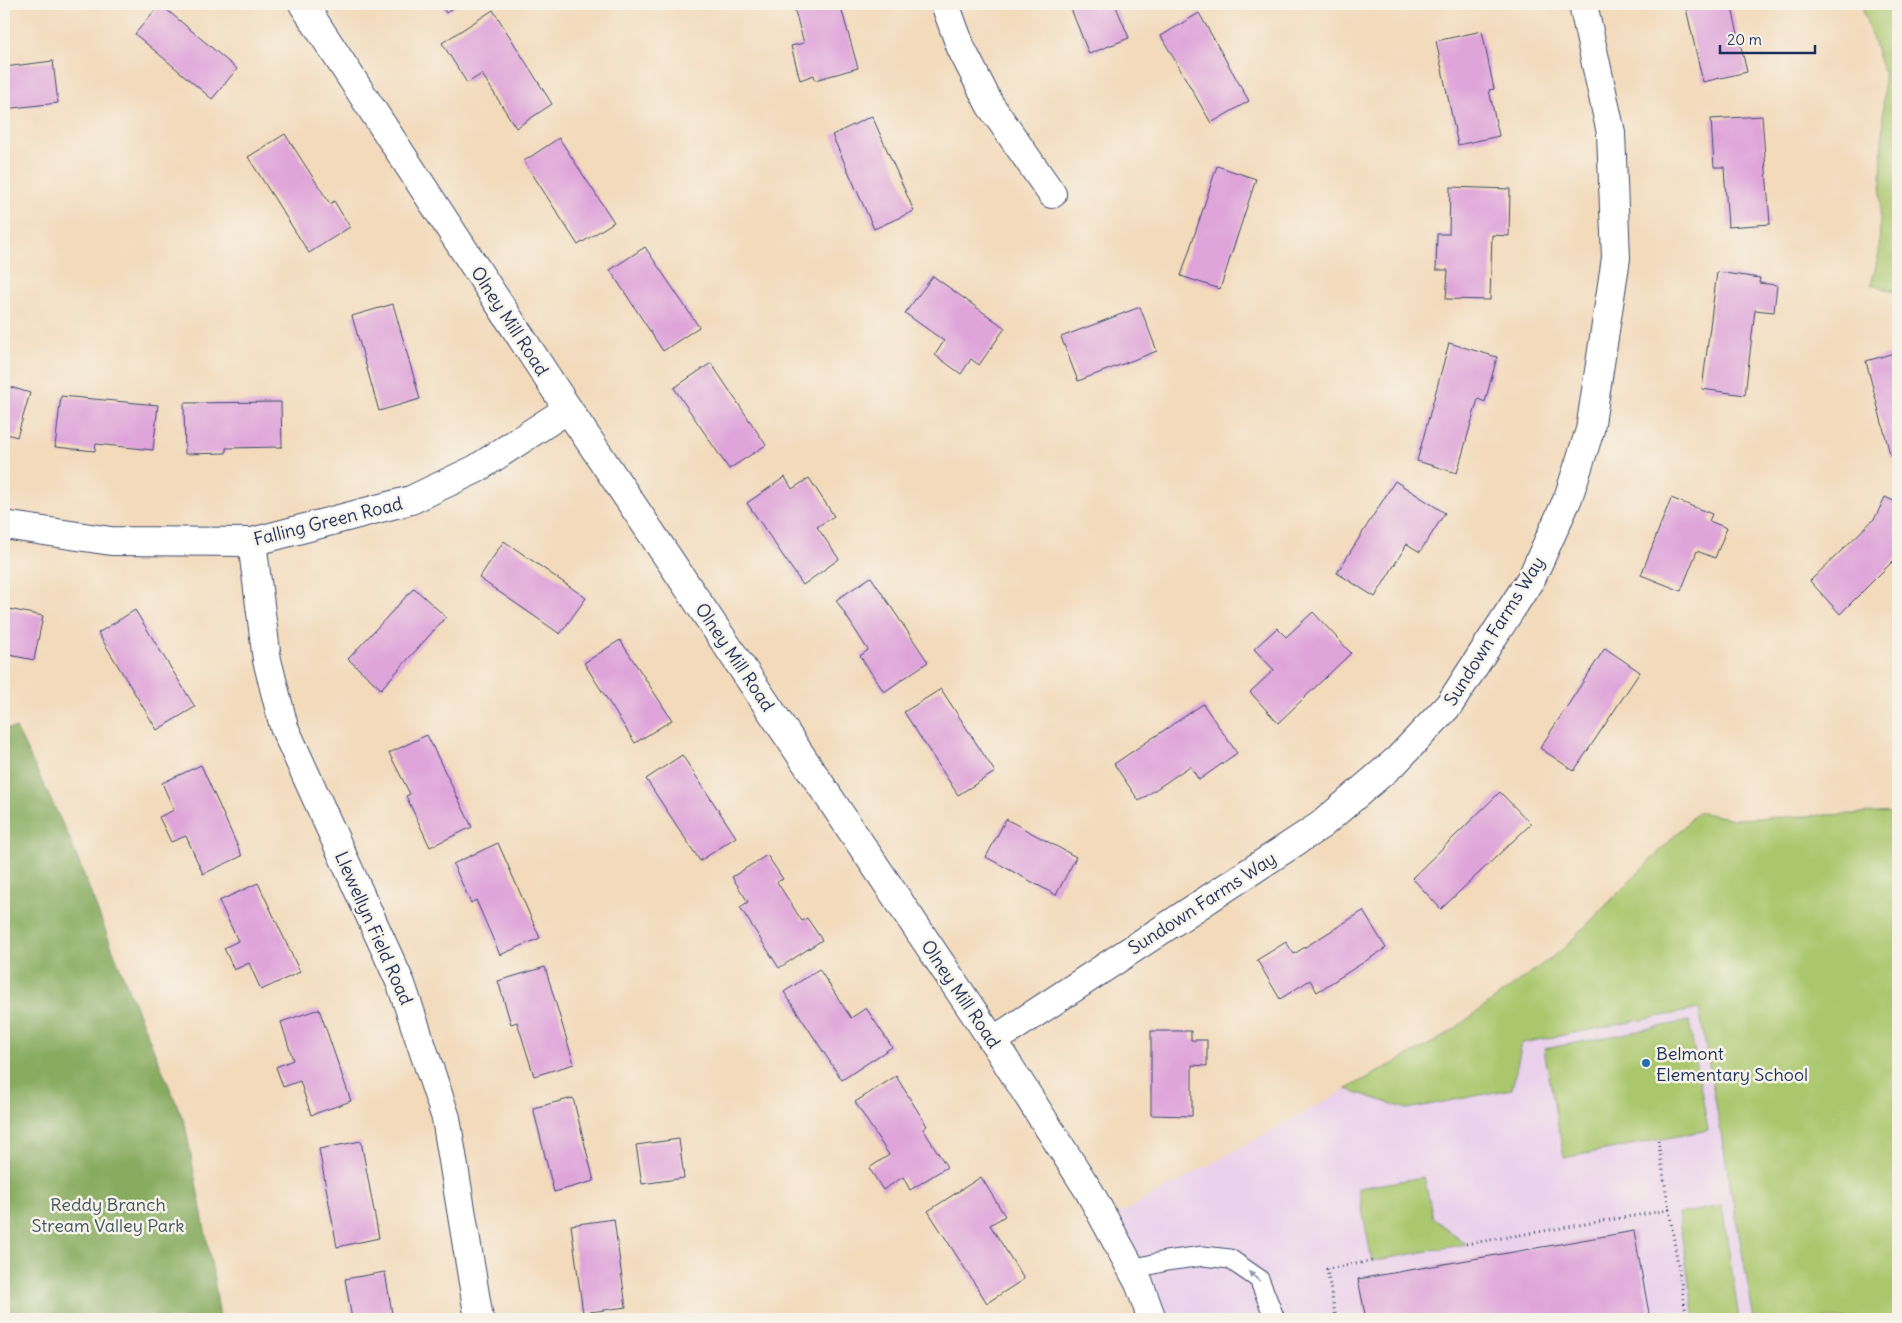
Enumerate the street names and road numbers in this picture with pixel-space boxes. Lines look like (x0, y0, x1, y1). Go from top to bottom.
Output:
street label: Olney Mill Road (466, 262, 554, 380)
street label: Falling Green Road (251, 491, 405, 551)
street label: Sundown Farms Way (1439, 552, 1549, 710)
street label: Olney Mill Road (690, 598, 780, 716)
street label: Sundown Farms Way (1124, 847, 1280, 959)
street label: Llewellyn Field Road (330, 848, 418, 1009)
street label: Olney Mill Road (916, 935, 1006, 1053)

